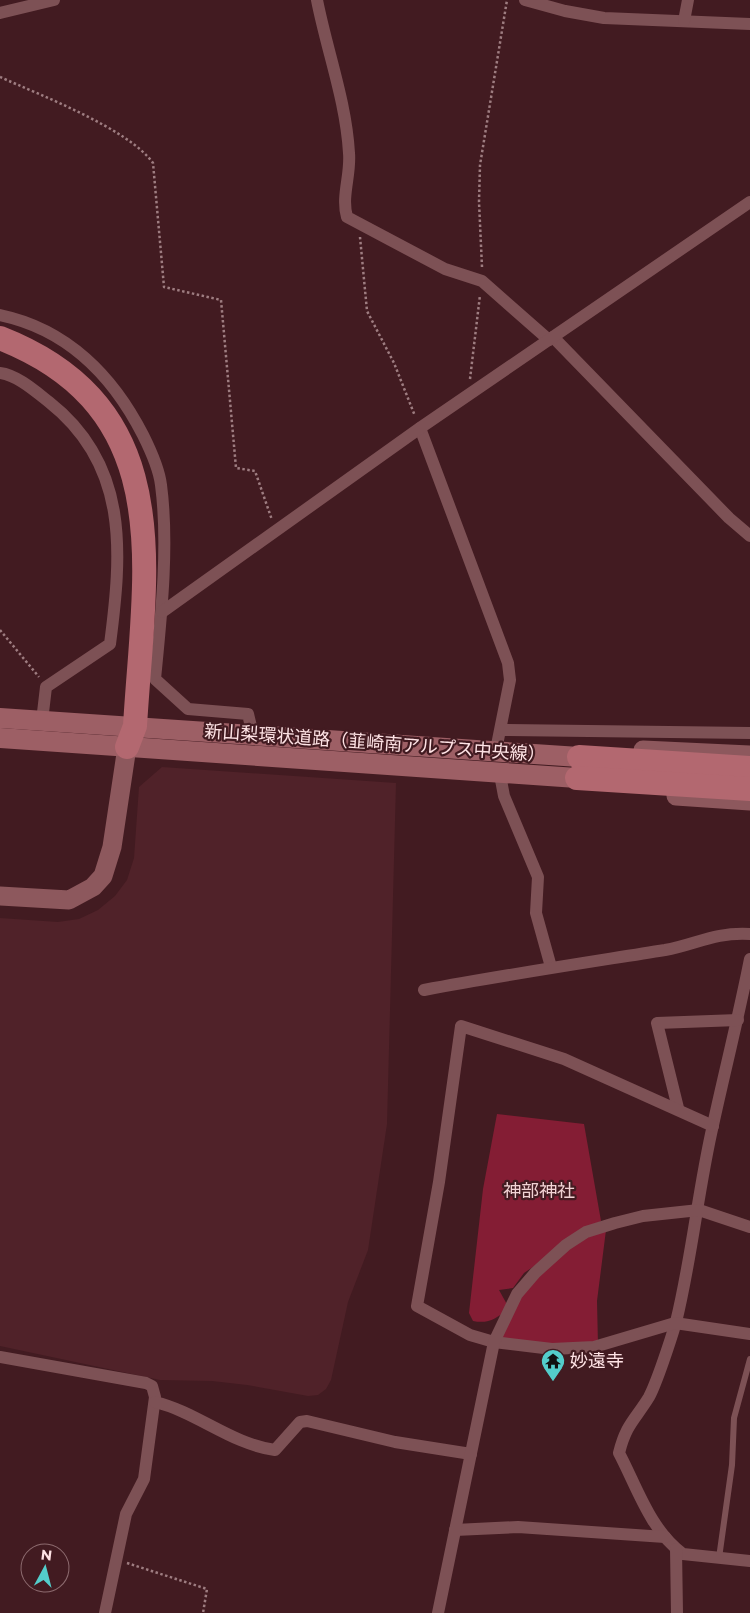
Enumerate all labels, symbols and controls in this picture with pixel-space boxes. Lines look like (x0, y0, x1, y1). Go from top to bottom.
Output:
street label: 新山梨環状道路（韮崎南アルプス中央線） (204, 720, 546, 766)
park label: 神部神社 (503, 1180, 575, 1202)
temple icon: 妙遠寺 (540, 1348, 566, 1382)
place label: 妙遠寺 (570, 1350, 624, 1372)
north arrow (20, 1543, 70, 1593)
text: N (40, 1545, 53, 1565)

